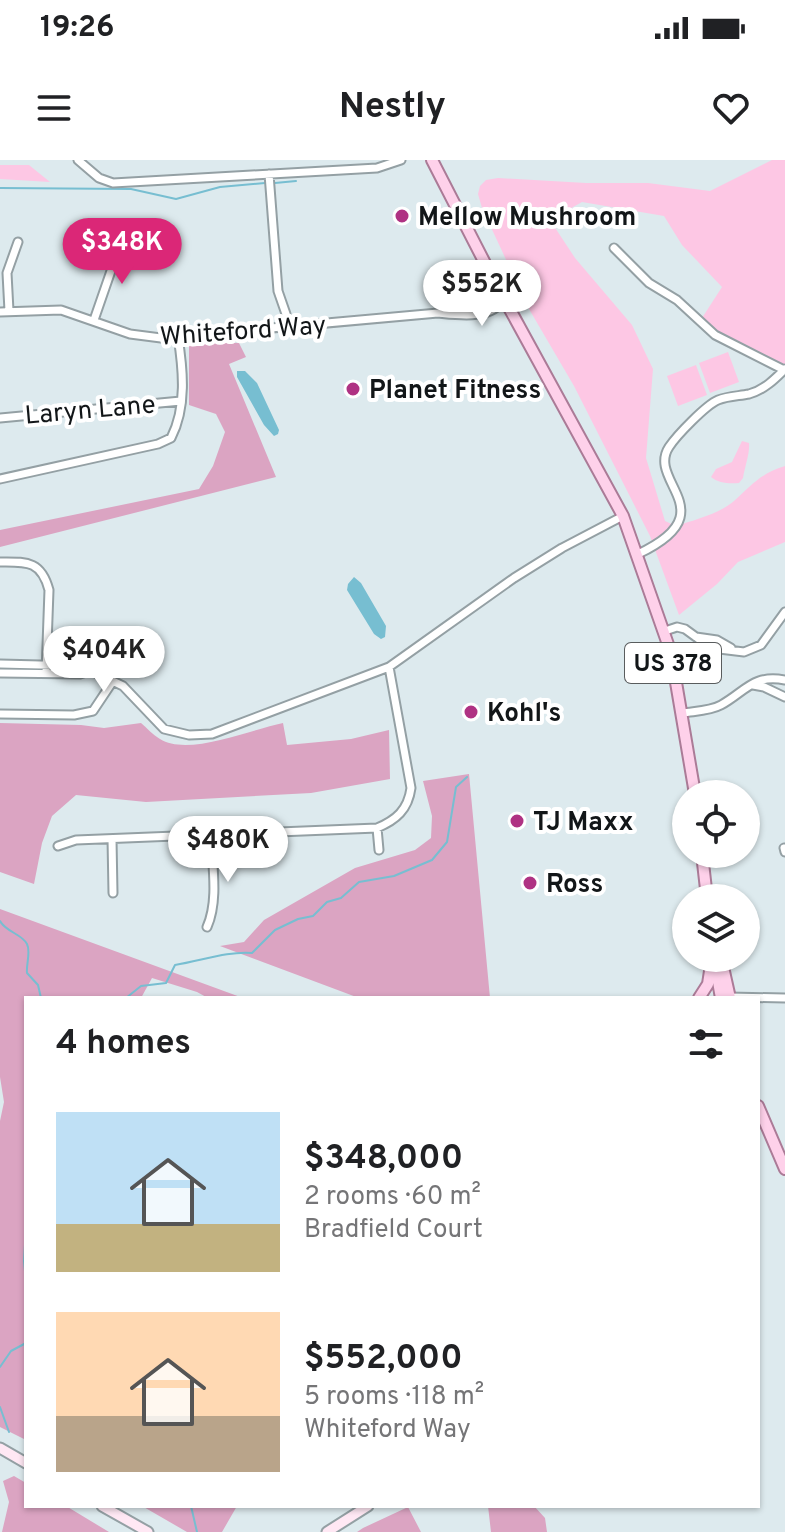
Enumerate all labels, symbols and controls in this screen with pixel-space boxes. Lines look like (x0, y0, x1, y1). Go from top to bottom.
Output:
text: 19:26 (40, 10, 115, 47)
text: Nestly (339, 85, 446, 131)
icon: menu (32, 86, 76, 130)
icon: heart (709, 86, 753, 130)
place label: Mellow Mushroom (418, 202, 636, 235)
marker: Mellow Mushroom (393, 207, 411, 225)
pin: $348K (66, 218, 178, 286)
text: $348K (81, 227, 163, 260)
pin: $552K (426, 260, 538, 328)
text: $552K (441, 269, 523, 302)
street label: Whiteford Way (159, 310, 327, 355)
place label: Planet Fitness (369, 375, 541, 408)
marker: Planet Fitness (344, 380, 362, 398)
street label: Laryn Lane (23, 389, 157, 434)
pin: $404K (48, 626, 160, 694)
text: $404K (62, 635, 146, 668)
road number: US 378 (625, 643, 721, 683)
place label: Kohl's (487, 698, 561, 731)
marker: Kohl's (462, 703, 480, 721)
map controls (672, 780, 760, 972)
button: locate (672, 780, 760, 868)
place label: TJ Maxx (533, 807, 634, 840)
marker: TJ Maxx (508, 812, 526, 830)
pin: $480K (172, 816, 284, 884)
text: $480K (186, 825, 270, 858)
place label: Ross (546, 869, 603, 902)
marker: Ross (521, 874, 539, 892)
button: layers (672, 884, 760, 972)
icon: filters (684, 1022, 728, 1066)
text: 4 homes (56, 1023, 191, 1066)
text: $348,000 (304, 1138, 463, 1181)
icon: home (120, 1144, 216, 1240)
text: 2 rooms · 60 m² (304, 1181, 481, 1214)
text: Bradfield Court (304, 1214, 483, 1247)
text: $552,000 (304, 1338, 463, 1381)
icon: home (120, 1344, 216, 1440)
text: 5 rooms · 118 m² (304, 1381, 484, 1414)
text: Whiteford Way (304, 1414, 471, 1447)

